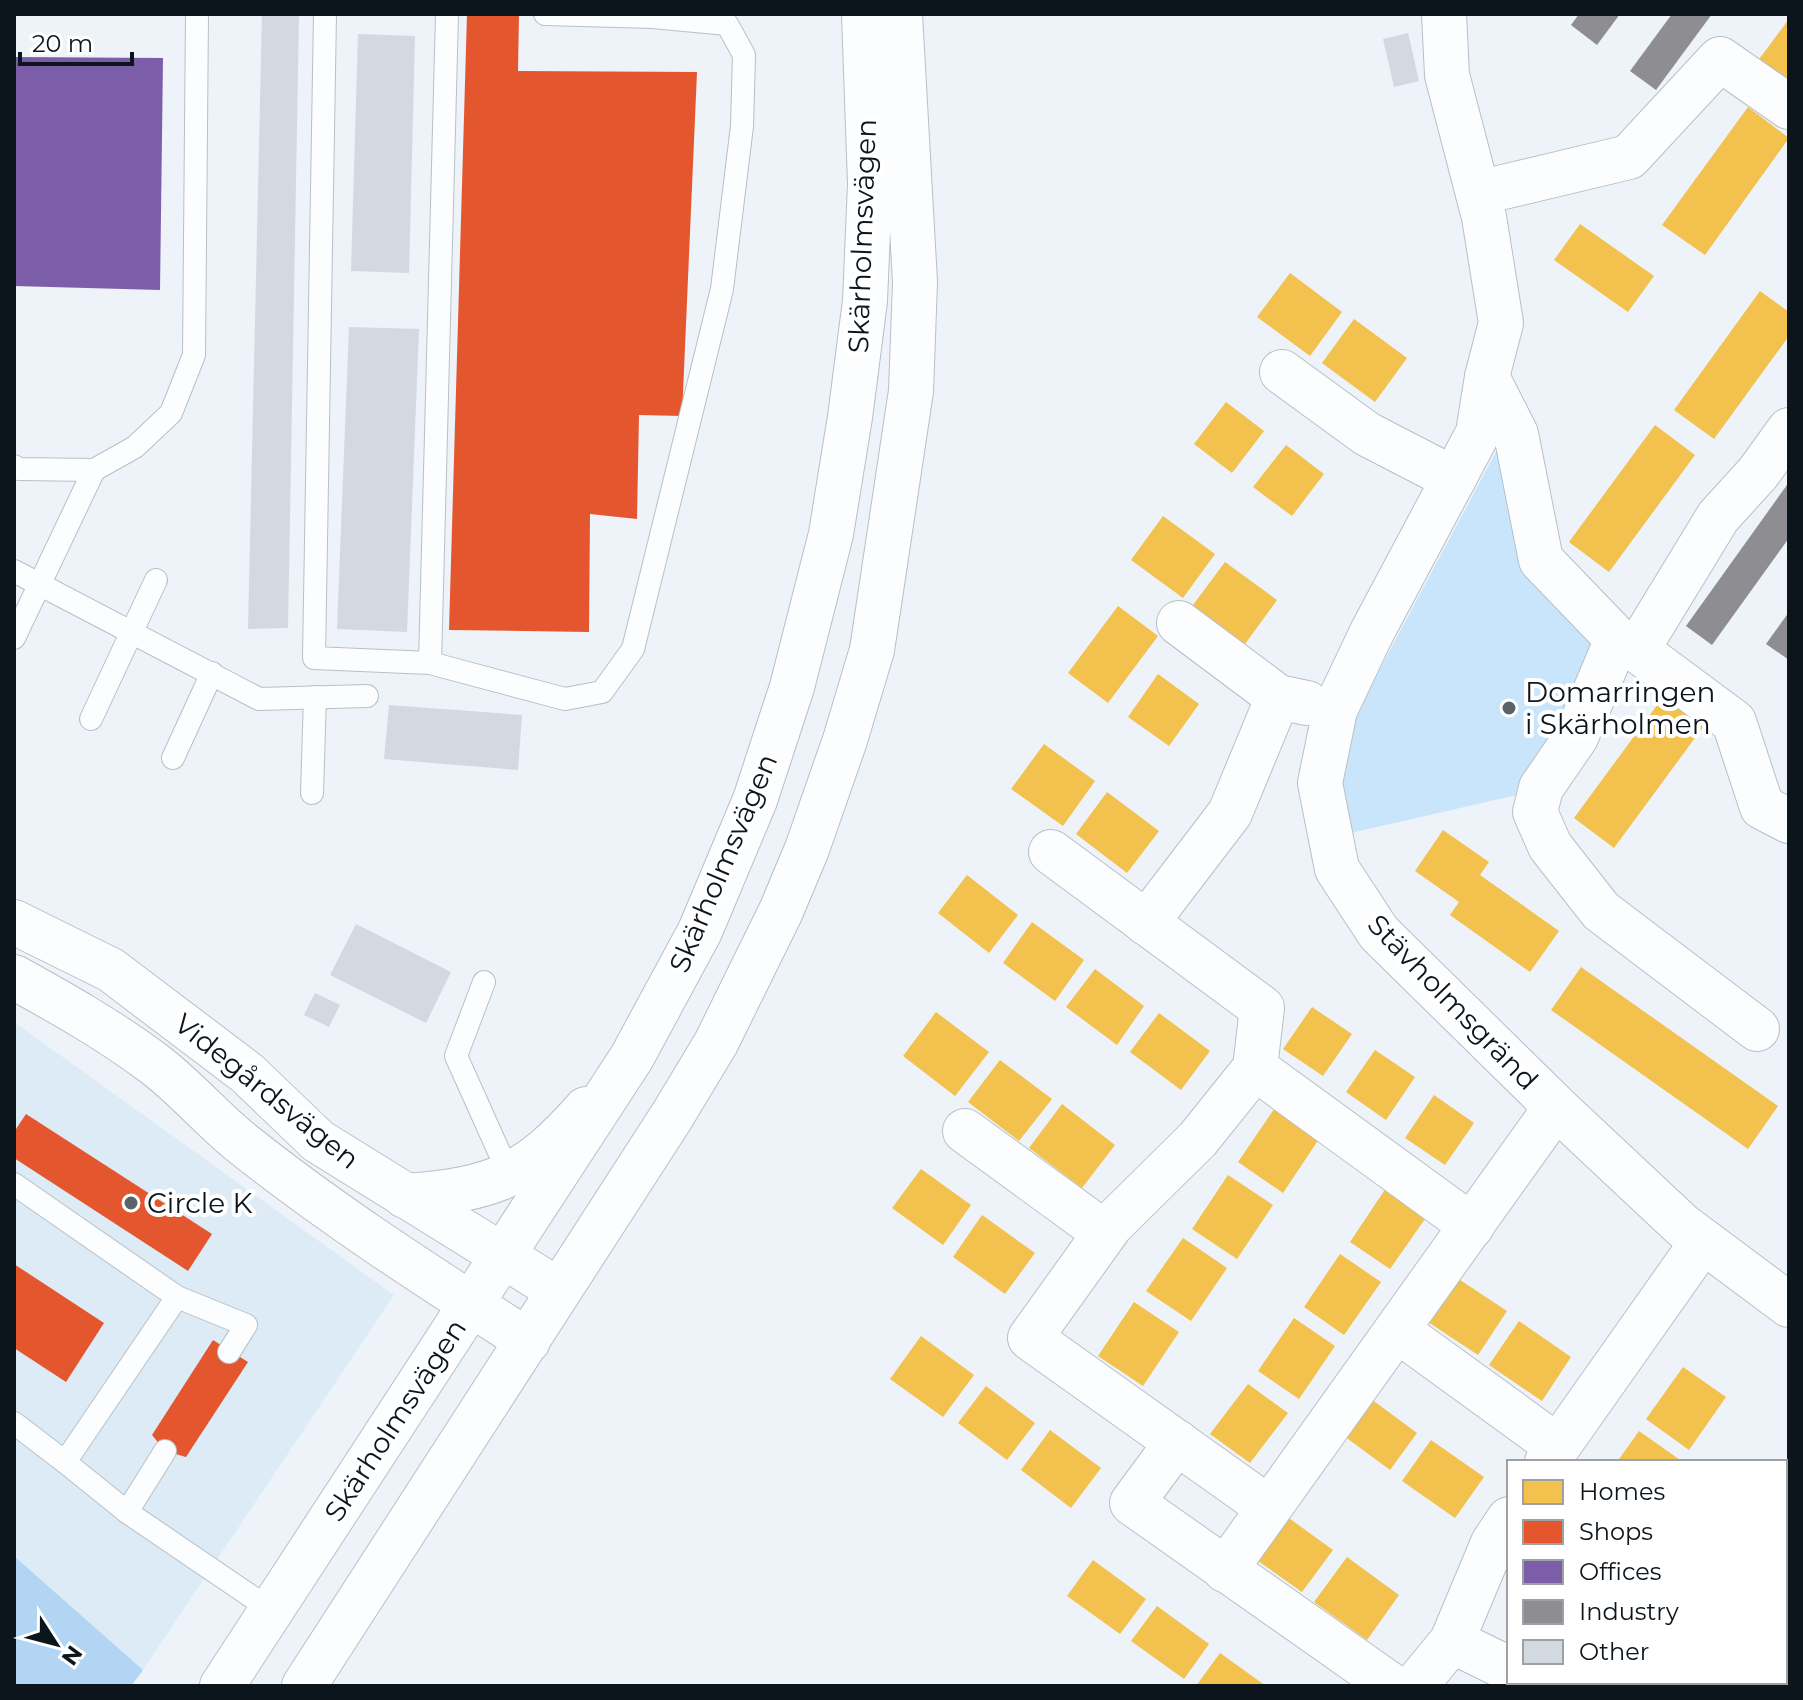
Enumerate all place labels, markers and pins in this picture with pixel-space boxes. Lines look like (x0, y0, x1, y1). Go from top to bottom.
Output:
place label: Domarringen i Skärholmen (1525, 675, 1715, 741)
marker: Domarringen i Skärholmen (1500, 699, 1518, 717)
place label: Circle K (147, 1186, 253, 1220)
marker: Circle K (122, 1194, 140, 1212)

